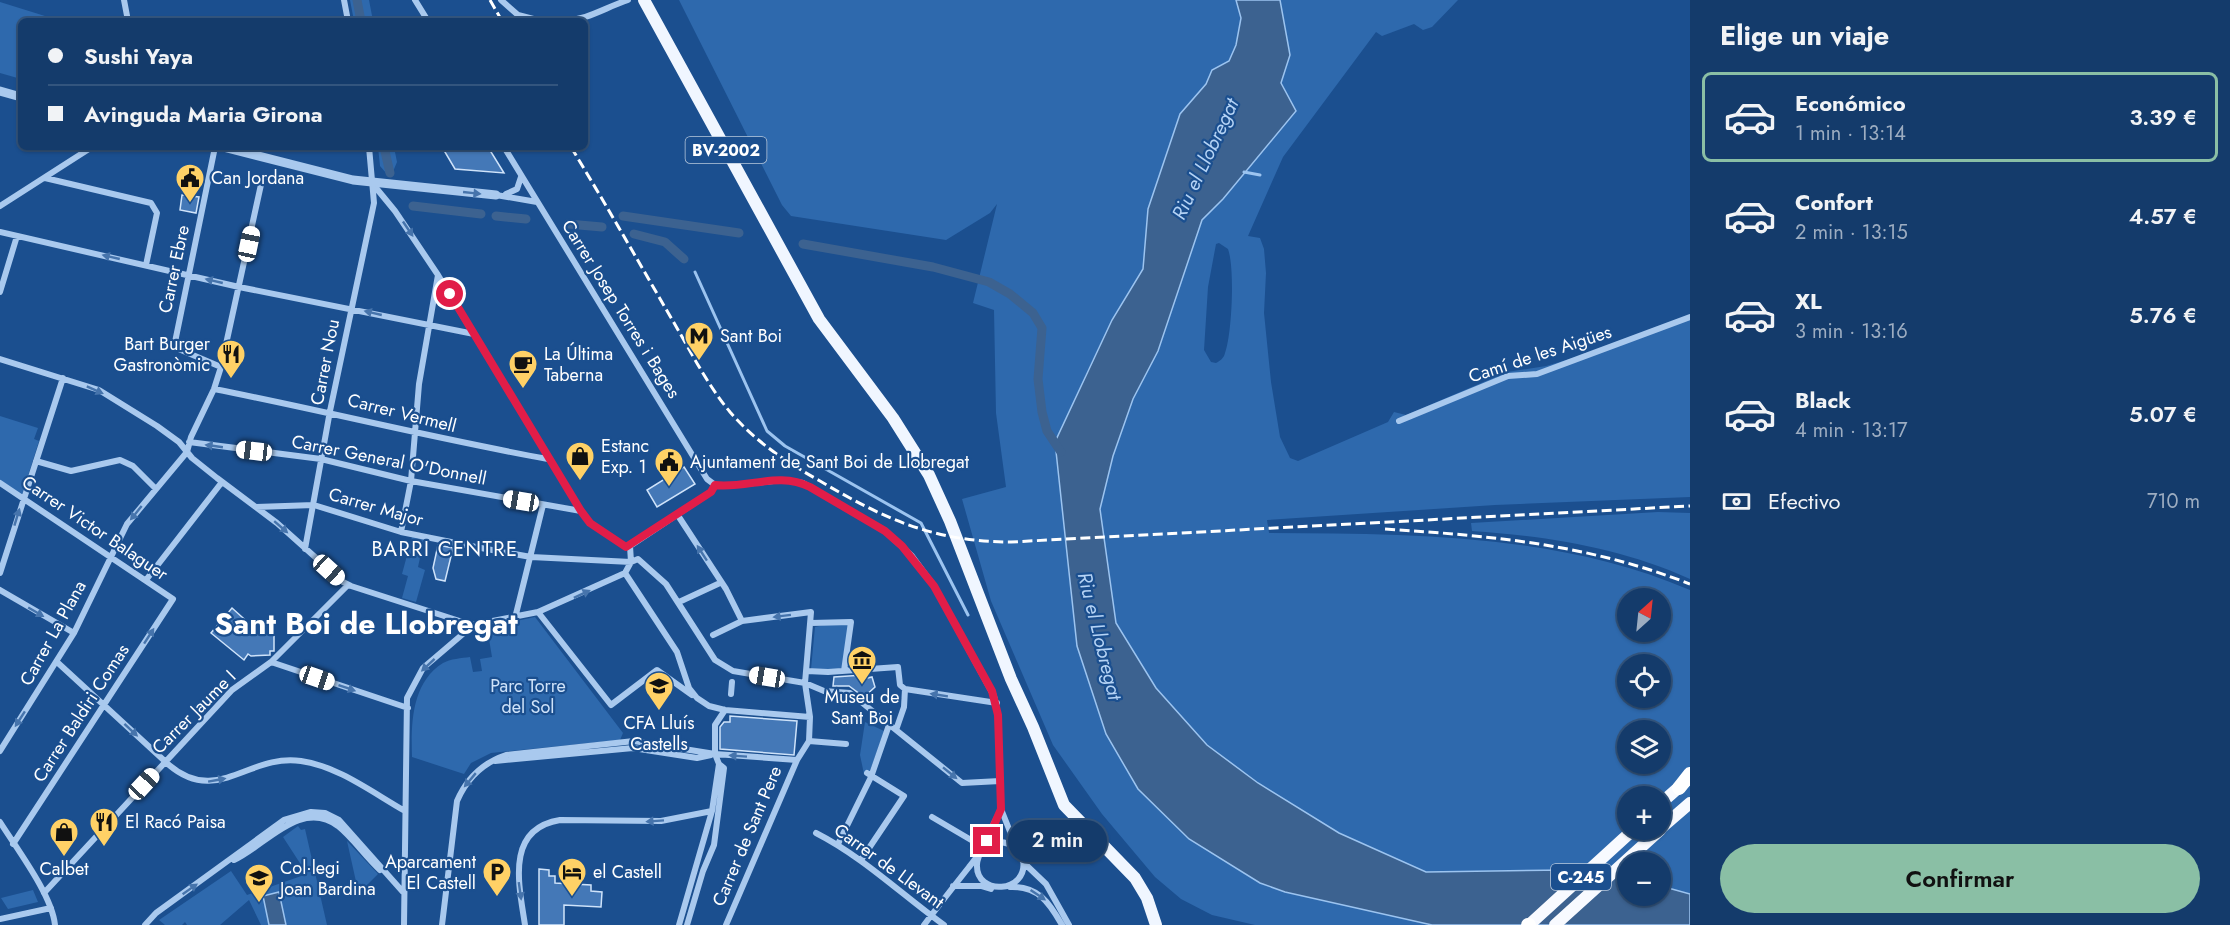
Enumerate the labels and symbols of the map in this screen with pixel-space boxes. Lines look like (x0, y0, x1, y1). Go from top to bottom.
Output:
water label: Riu el Llobregat (1165, 93, 1247, 225)
road number: BV-2002 (686, 137, 766, 163)
public building icon: Can Jordana (174, 162, 206, 204)
place label: Can Jordana (211, 165, 304, 191)
one-way arrow (463, 188, 482, 197)
street label: Carrer Josep Torres i Bages (555, 215, 687, 403)
one-way arrow (402, 221, 413, 237)
street label: Carrer Ebre (152, 223, 196, 315)
car (236, 225, 262, 263)
one-way arrow (101, 252, 120, 261)
one-way arrow (205, 275, 223, 285)
route start (436, 280, 463, 307)
one-way arrow (363, 308, 382, 317)
street label: Carrer Nou (304, 317, 346, 407)
street label: Camí de les Aigües (1465, 319, 1615, 389)
metro station icon: Sant Boi (683, 320, 715, 362)
place label: Sant Boi (720, 323, 782, 349)
place label: Bart Burger Gastronòmic (113, 331, 211, 378)
restaurant icon: Bart Burger Gastronòmic (215, 338, 247, 380)
place label: La Última Taberna (544, 341, 613, 388)
cafe icon: La Última Taberna (507, 348, 539, 390)
one-way arrow (87, 385, 105, 395)
street label: Carrer Vermell (345, 387, 459, 439)
street label: Carrer General O'Donnell (289, 428, 489, 492)
place label: Estanc Exp. 1 (601, 433, 649, 480)
car (235, 440, 273, 462)
shop icon: Estanc Exp. 1 (564, 440, 596, 482)
one-way arrow (204, 442, 223, 451)
public building icon: Ajuntament de Sant Boi de Llobregat (653, 446, 685, 488)
place label: Ajuntament de Sant Boi de Llobregat (690, 449, 970, 475)
street label: Carrer Victor Balaguer (17, 469, 174, 587)
street label: Carrer Major (325, 481, 427, 533)
car (502, 489, 540, 513)
one-way arrow (129, 505, 142, 521)
one-way arrow (13, 508, 22, 526)
one-way arrow (273, 521, 289, 534)
district label: BARRI CENTRE (371, 535, 519, 564)
one-way arrow (696, 545, 707, 562)
car (310, 551, 348, 589)
water label: Riu el Llobregat (1070, 569, 1130, 704)
street label: Carrer La Plana (13, 576, 93, 690)
north arrow (1617, 588, 1671, 642)
one-way arrow (573, 589, 590, 598)
district label: Sant Boi de Llobregat (214, 602, 518, 645)
one-way arrow (28, 607, 45, 617)
one-way arrow (772, 611, 791, 621)
one-way arrow (143, 628, 154, 645)
street label: Carrer Baldiri Comas (27, 639, 135, 787)
museum icon: Museu de Sant Boi (846, 644, 878, 686)
one-way arrow (420, 658, 435, 672)
street label: Carrer Jaume I (146, 664, 242, 760)
car (297, 664, 337, 692)
car (748, 665, 786, 689)
school or university icon: CFA Lluís Castells (643, 670, 675, 712)
park label: Parc Torre del Sol (490, 673, 566, 720)
one-way arrow (338, 683, 356, 693)
place label: Museu de Sant Boi (825, 684, 899, 731)
one-way arrow (929, 690, 948, 699)
place label: CFA Lluís Castells (624, 710, 694, 757)
one-way arrow (15, 711, 26, 727)
one-way arrow (124, 722, 138, 736)
one-way arrow (729, 751, 748, 760)
street label: Carrer de Sant Pere (706, 762, 788, 910)
car (125, 765, 163, 803)
one-way arrow (942, 766, 958, 779)
one-way arrow (464, 772, 477, 788)
one-way arrow (208, 775, 227, 784)
restaurant icon: El Racó Paisa (88, 806, 120, 848)
place label: El Racó Paisa (125, 809, 226, 835)
shop icon: Calbet (48, 816, 80, 858)
one-way arrow (645, 816, 664, 825)
street label: Carrer de Llevant (829, 817, 950, 915)
callout: 2 min (1008, 820, 1107, 862)
route end (973, 827, 1000, 854)
place label: Aparcament El Castell (385, 849, 477, 896)
place label: Col·legi Joan Bardina (278, 855, 376, 902)
place label: Calbet (40, 856, 89, 882)
parking icon: Aparcament El Castell (481, 856, 513, 898)
hotel icon: el Castell (556, 856, 588, 898)
place label: el Castell (593, 859, 662, 885)
school or university icon: Col·legi Joan Bardina (243, 862, 275, 904)
road number: C-245 (1551, 864, 1611, 890)
one-way arrow (516, 882, 525, 901)
one-way arrow (183, 883, 198, 895)
one-way arrow (1030, 889, 1047, 900)

